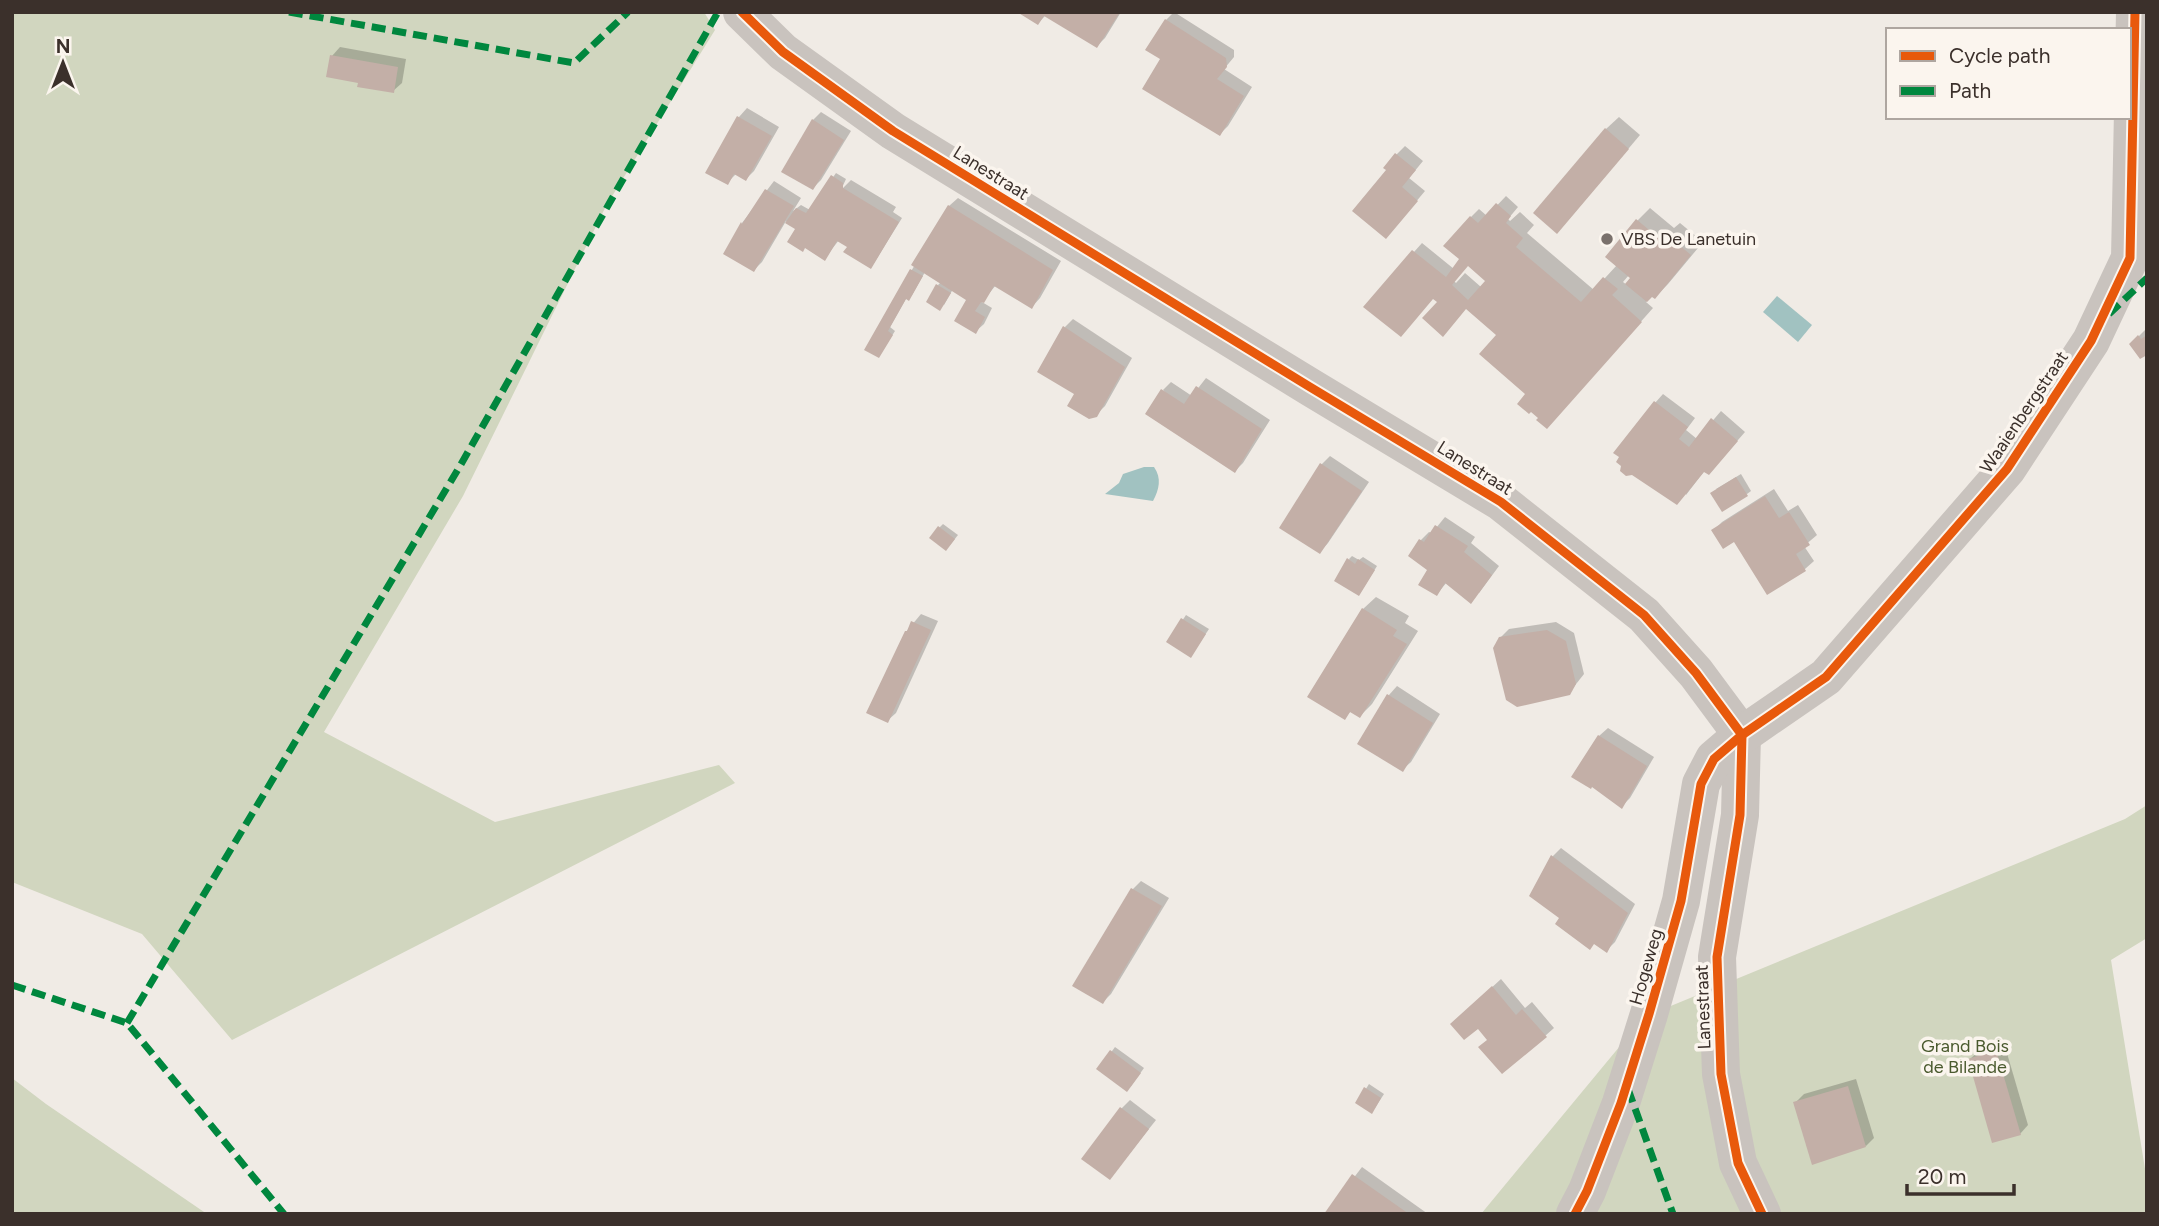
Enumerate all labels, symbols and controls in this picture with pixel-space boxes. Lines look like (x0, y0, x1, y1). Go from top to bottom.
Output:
north arrow (28, 28, 98, 98)
legend (1886, 28, 2131, 119)
text: N (56, 35, 70, 58)
text: Cycle path (1949, 43, 2050, 68)
text: Path (1949, 78, 1991, 103)
street label: Lanestraat (949, 141, 1033, 205)
place label: VBS De Lanetuin (1621, 228, 1756, 250)
marker: VBS De Lanetuin (1599, 231, 1615, 247)
street label: Waaienbergstraat (1975, 347, 2073, 477)
street label: Lanestraat (1433, 436, 1517, 500)
street label: Hogeweg (1625, 926, 1667, 1008)
street label: Lanestraat (1691, 964, 1715, 1050)
park label: Grand Bois de Bilande (1921, 1035, 2009, 1078)
scale bar (1907, 1152, 2014, 1196)
text: 20 m (1918, 1164, 1966, 1189)

